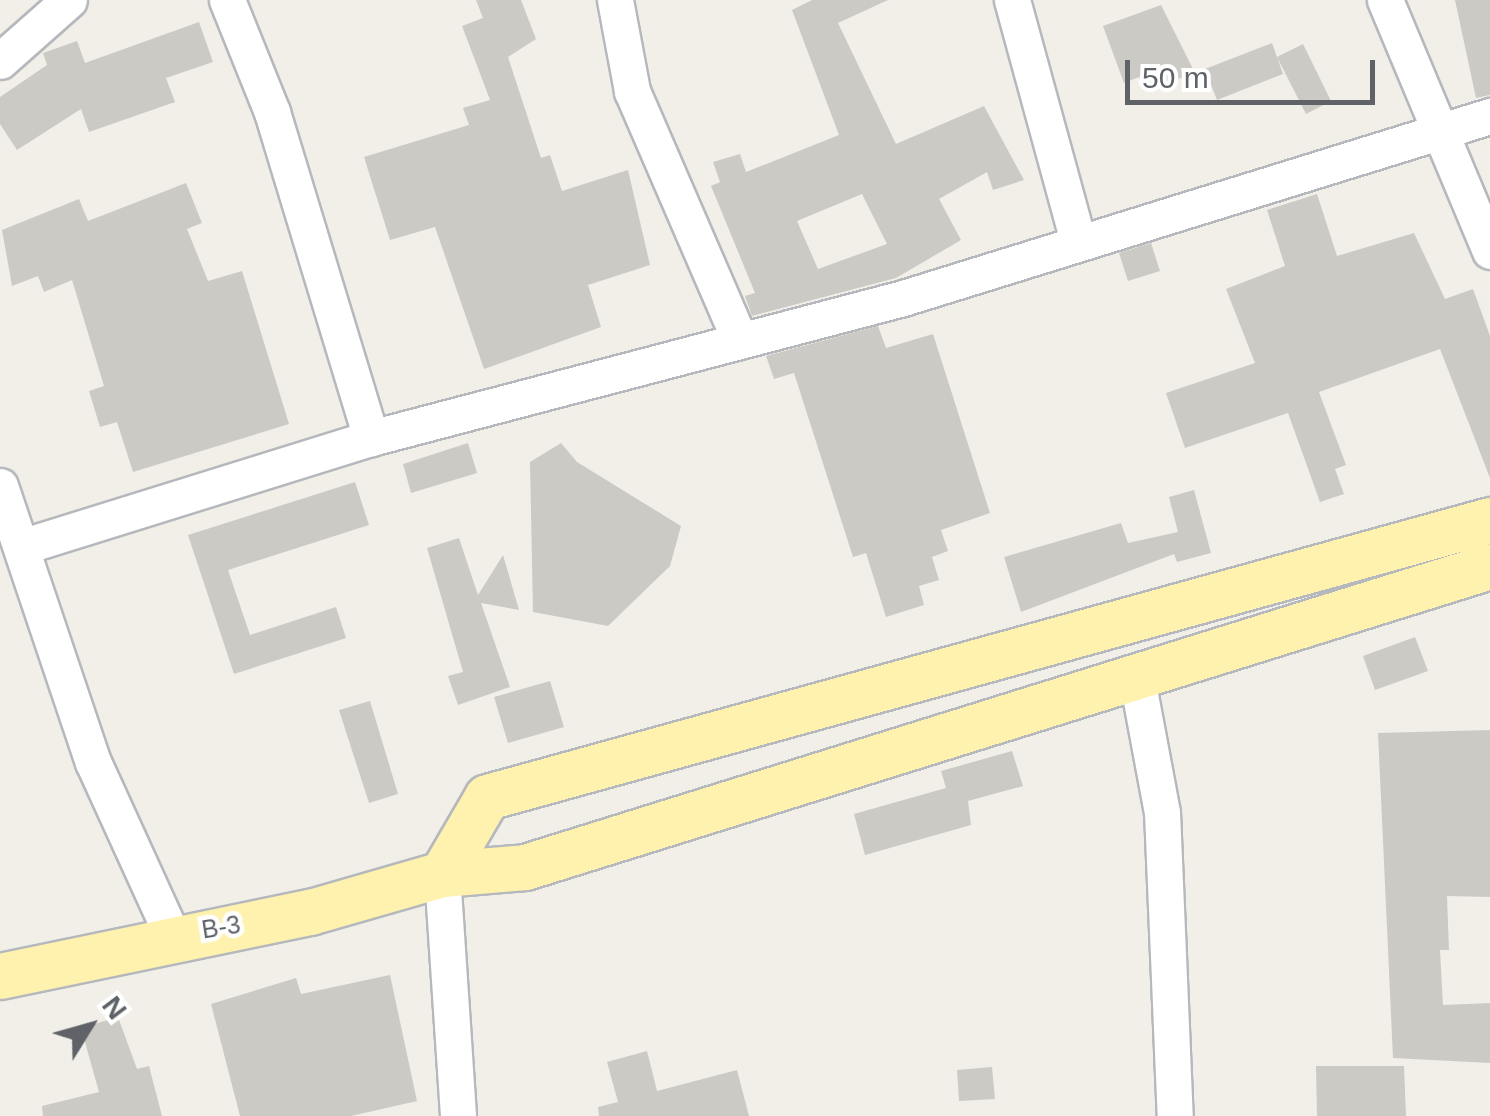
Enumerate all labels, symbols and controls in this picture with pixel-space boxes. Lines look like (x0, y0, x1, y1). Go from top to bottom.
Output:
scale bar (1130, 40, 1380, 102)
text: 50 m (1142, 61, 1209, 94)
street label: B-3 (199, 909, 243, 945)
north arrow (40, 976, 140, 1076)
text: N (96, 990, 133, 1025)

